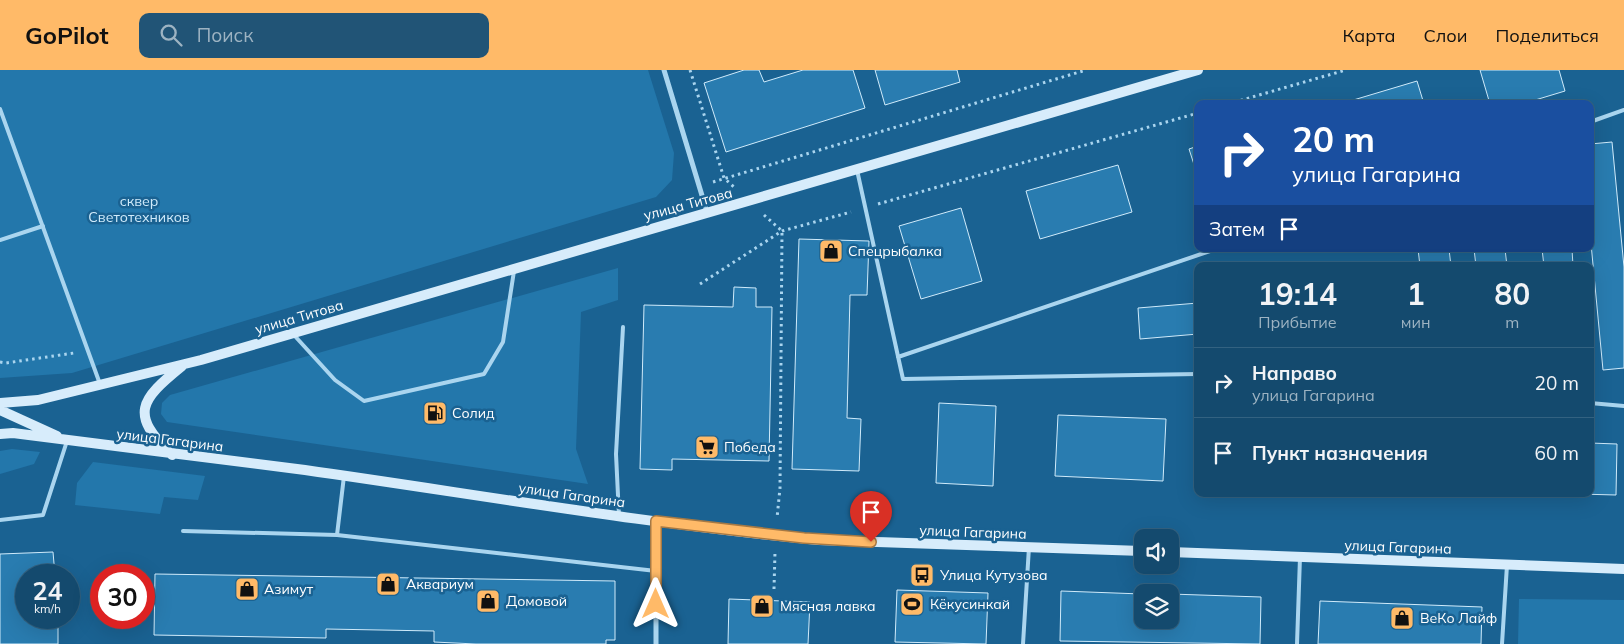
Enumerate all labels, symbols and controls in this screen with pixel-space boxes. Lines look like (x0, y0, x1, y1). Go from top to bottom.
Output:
search box (139, 13, 489, 58)
text: GoPilot (25, 20, 109, 50)
icon: search (157, 21, 185, 49)
text: Поиск (197, 23, 253, 47)
text: Карта (1343, 24, 1395, 47)
text: Слои (1423, 24, 1468, 47)
text: Поделиться (1496, 24, 1599, 47)
text: 20 m (1292, 117, 1375, 161)
icon: right (1209, 120, 1274, 185)
text: улица Гагарина (1292, 160, 1461, 188)
street label: улица Титова (642, 184, 734, 224)
park label: сквер Светотехников (88, 192, 190, 226)
icon: arrive (1275, 215, 1303, 243)
text: Затем (1209, 217, 1265, 241)
shop icon: Спецрыбалка (818, 238, 844, 264)
place label: Спецрыбалка (848, 242, 942, 260)
text: 19:14 (1258, 275, 1337, 313)
text: 1 (1407, 275, 1425, 313)
text: 80 (1494, 275, 1530, 313)
street label: улица Титова (253, 296, 345, 338)
text: Прибытие (1258, 312, 1337, 332)
text: мин (1401, 312, 1431, 332)
text: m (1505, 312, 1519, 332)
text: Направо (1252, 361, 1337, 385)
icon: right (1209, 369, 1237, 397)
text: 20 m (1535, 371, 1579, 395)
text: улица Гагарина (1252, 385, 1375, 405)
fuel station icon: Солид (422, 400, 448, 426)
place label: Солид (452, 404, 495, 422)
street label: улица Гагарина (116, 425, 224, 455)
supermarket icon: Победа (694, 434, 720, 460)
place label: Победа (724, 438, 776, 456)
icon: arrive (1209, 439, 1237, 467)
text: Пункт назначения (1252, 441, 1428, 465)
text: 60 m (1535, 441, 1579, 465)
street label: улица Гагарина (518, 479, 626, 511)
pin (850, 491, 892, 542)
icon: arrive (857, 498, 885, 526)
street label: улица Гагарина (919, 521, 1027, 543)
map controls (1134, 529, 1179, 629)
button: sound (1134, 529, 1179, 574)
street label: улица Гагарина (1344, 536, 1452, 558)
bus stop icon: Улица Кутузова (909, 562, 935, 588)
speed limit sign: 30 (90, 564, 155, 629)
place label: Улица Кутузова (939, 566, 1047, 584)
shop icon: Аквариум (375, 571, 401, 597)
text: 24 (32, 575, 63, 606)
place label: Аквариум (406, 575, 474, 593)
shop icon: Азимут (234, 576, 260, 602)
position arrow (629, 577, 681, 629)
place label: Азимут (264, 580, 314, 598)
button: layers (1134, 584, 1179, 629)
shop icon: Домовой (475, 588, 501, 614)
sports icon: Кёкусинкай (899, 591, 925, 617)
place label: Домовой (506, 592, 567, 610)
shop icon: Мясная лавка (749, 593, 775, 619)
place label: Кёкусинкай (930, 595, 1010, 613)
place label: Мясная лавка (780, 597, 876, 615)
text: km/h (34, 601, 61, 616)
shop icon: ВеКо Лайф (1389, 605, 1415, 631)
place label: ВеКо Лайф (1420, 609, 1497, 627)

